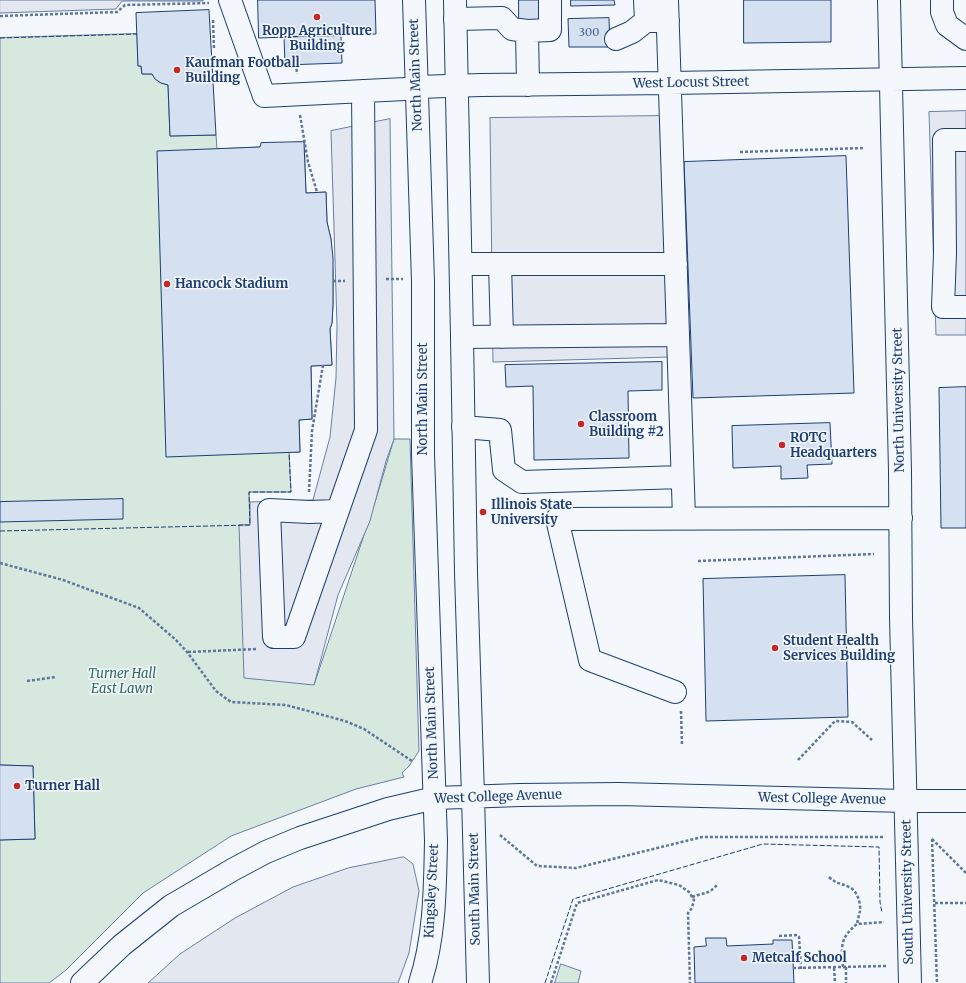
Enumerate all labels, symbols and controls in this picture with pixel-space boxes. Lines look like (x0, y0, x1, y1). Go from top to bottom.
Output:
marker: Ropp Agriculture Building (312, 12, 322, 22)
street label: North Main Street (406, 18, 426, 132)
place label: Ropp Agriculture Building (262, 23, 372, 54)
house number: 300 (579, 26, 599, 40)
place label: Kaufman Football Building (185, 55, 300, 86)
marker: Kaufman Football Building (172, 65, 182, 75)
street label: West Locust Street (633, 74, 749, 92)
place label: Hancock Stadium (175, 276, 288, 292)
marker: Hancock Stadium (162, 279, 172, 289)
street label: North University Street (890, 327, 908, 473)
street label: North Main Street (415, 343, 431, 455)
place label: Classroom Building #2 (589, 409, 664, 440)
marker: Classroom Building #2 (576, 419, 586, 429)
place label: ROTC Headquarters (790, 430, 877, 461)
marker: ROTC Headquarters (777, 440, 787, 450)
place label: Illinois State University (491, 497, 572, 528)
marker: Illinois State University (478, 507, 488, 517)
place label: Student Health Services Building (783, 633, 895, 664)
marker: Student Health Services Building (770, 643, 780, 653)
park label: Turner Hall East Lawn (88, 666, 156, 697)
street label: North Main Street (422, 666, 442, 780)
place label: Turner Hall (25, 778, 100, 794)
marker: Turner Hall (12, 781, 22, 791)
street label: West College Avenue (434, 787, 562, 807)
street label: West College Avenue (758, 790, 886, 808)
street label: South University Street (899, 819, 917, 965)
street label: South Main Street (466, 832, 484, 946)
street label: Kingsley Street (422, 843, 442, 939)
place label: Metcalf School (752, 950, 847, 966)
marker: Metcalf School (739, 953, 749, 963)

